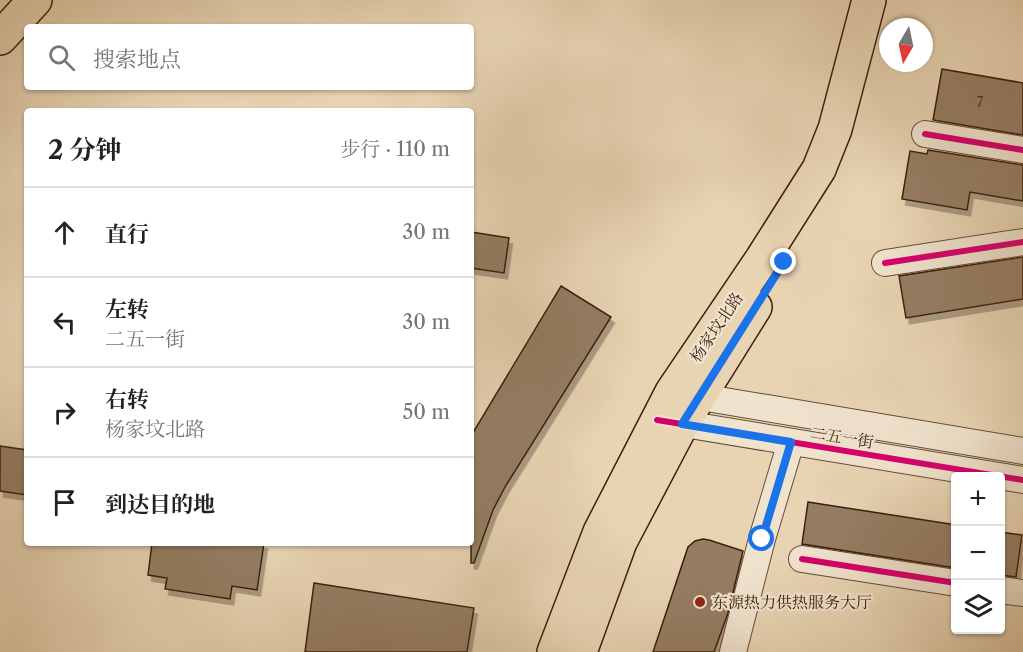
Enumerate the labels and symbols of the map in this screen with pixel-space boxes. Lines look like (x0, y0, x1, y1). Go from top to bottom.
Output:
north arrow (879, 18, 933, 72)
house number: 7 (977, 93, 984, 111)
route end (770, 248, 796, 274)
street label: 杨家坟北路 (685, 288, 747, 366)
street label: 二五一街 (809, 422, 875, 452)
route start (748, 525, 774, 551)
place label: 东源热力供热服务大厅 (712, 592, 872, 612)
marker: 东源热力供热服务大厅 (693, 595, 707, 609)

